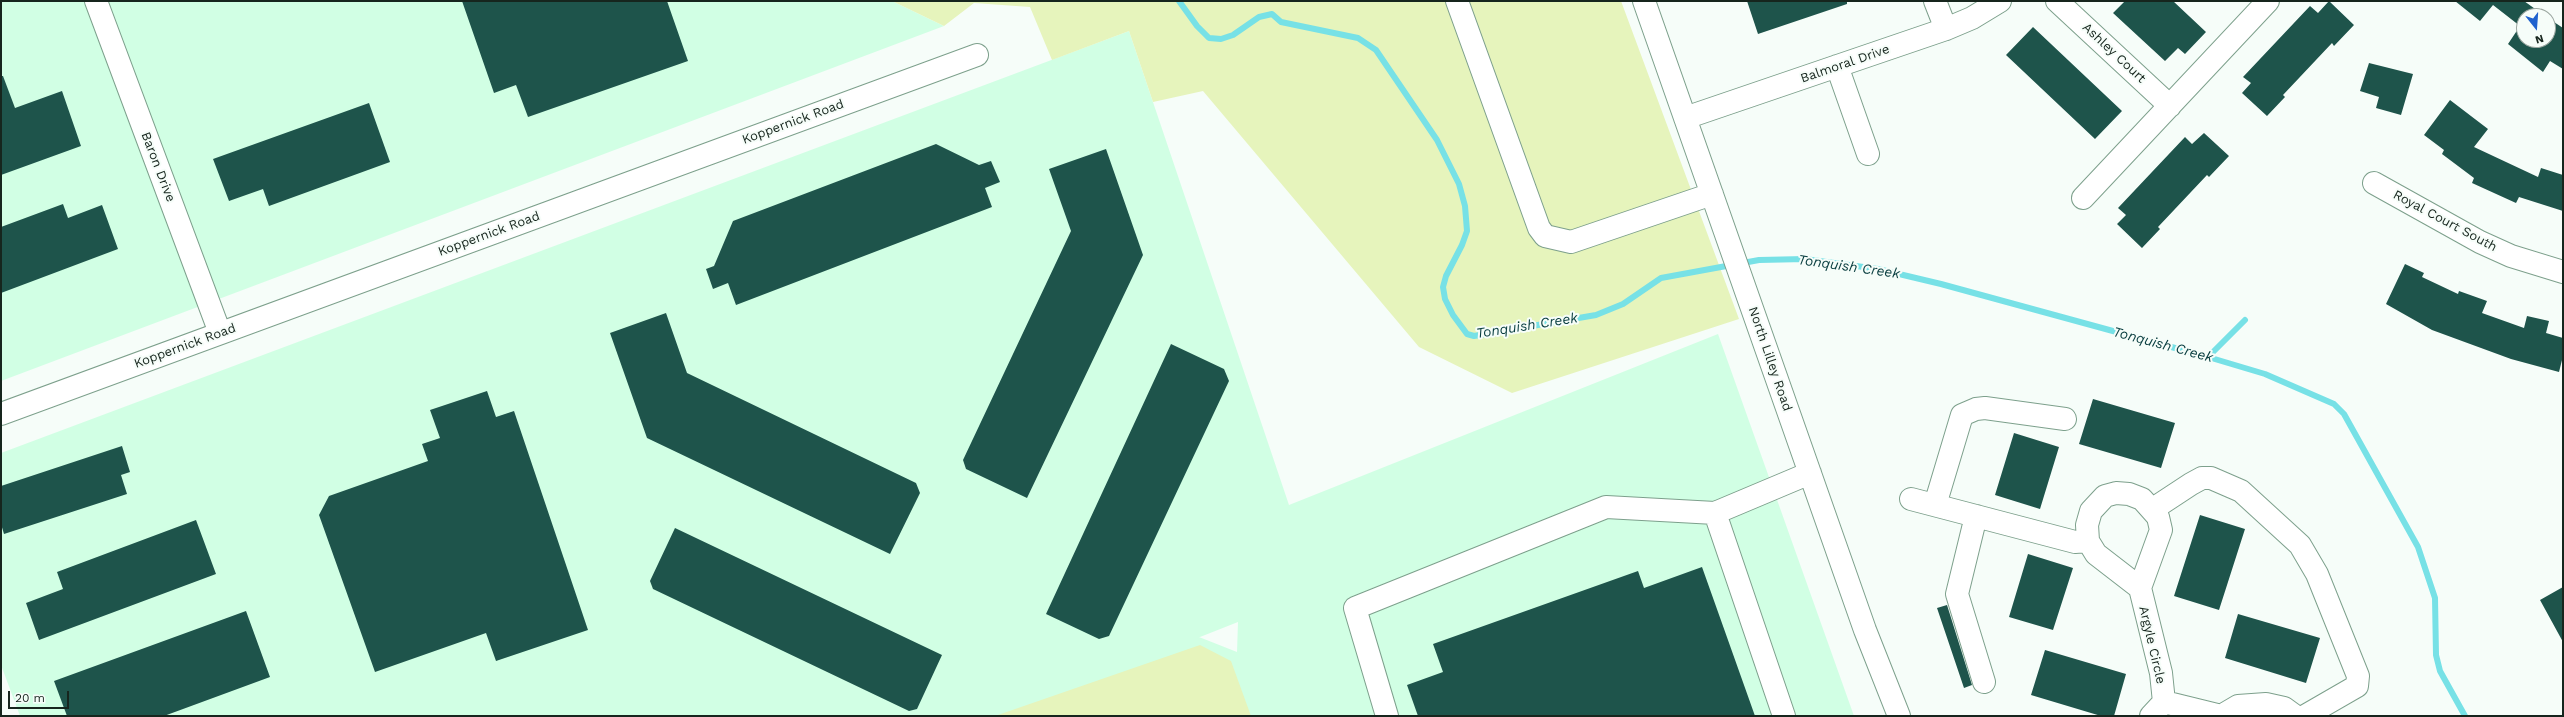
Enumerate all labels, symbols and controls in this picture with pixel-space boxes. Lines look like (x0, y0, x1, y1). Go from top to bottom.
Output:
north arrow (2516, 8, 2556, 48)
street label: Ashley Court (2079, 20, 2149, 86)
text: N (2534, 32, 2545, 46)
street label: Balmoral Drive (1798, 41, 1892, 87)
street label: Koppernick Road (740, 96, 846, 148)
street label: Baron Drive (138, 130, 178, 204)
street label: Royal Court South (2390, 187, 2500, 255)
street label: Koppernick Road (436, 208, 542, 260)
water label: Tonquish Creek (1797, 252, 1901, 282)
street label: North Lilley Road (1745, 305, 1795, 413)
water label: Tonquish Creek (1475, 310, 1579, 342)
street label: Koppernick Road (132, 320, 238, 372)
water label: Tonquish Creek (2111, 324, 2215, 366)
street label: Argyle Circle (2135, 605, 2169, 685)
scale bar (10, 683, 71, 709)
text: 20 m (15, 691, 45, 705)

